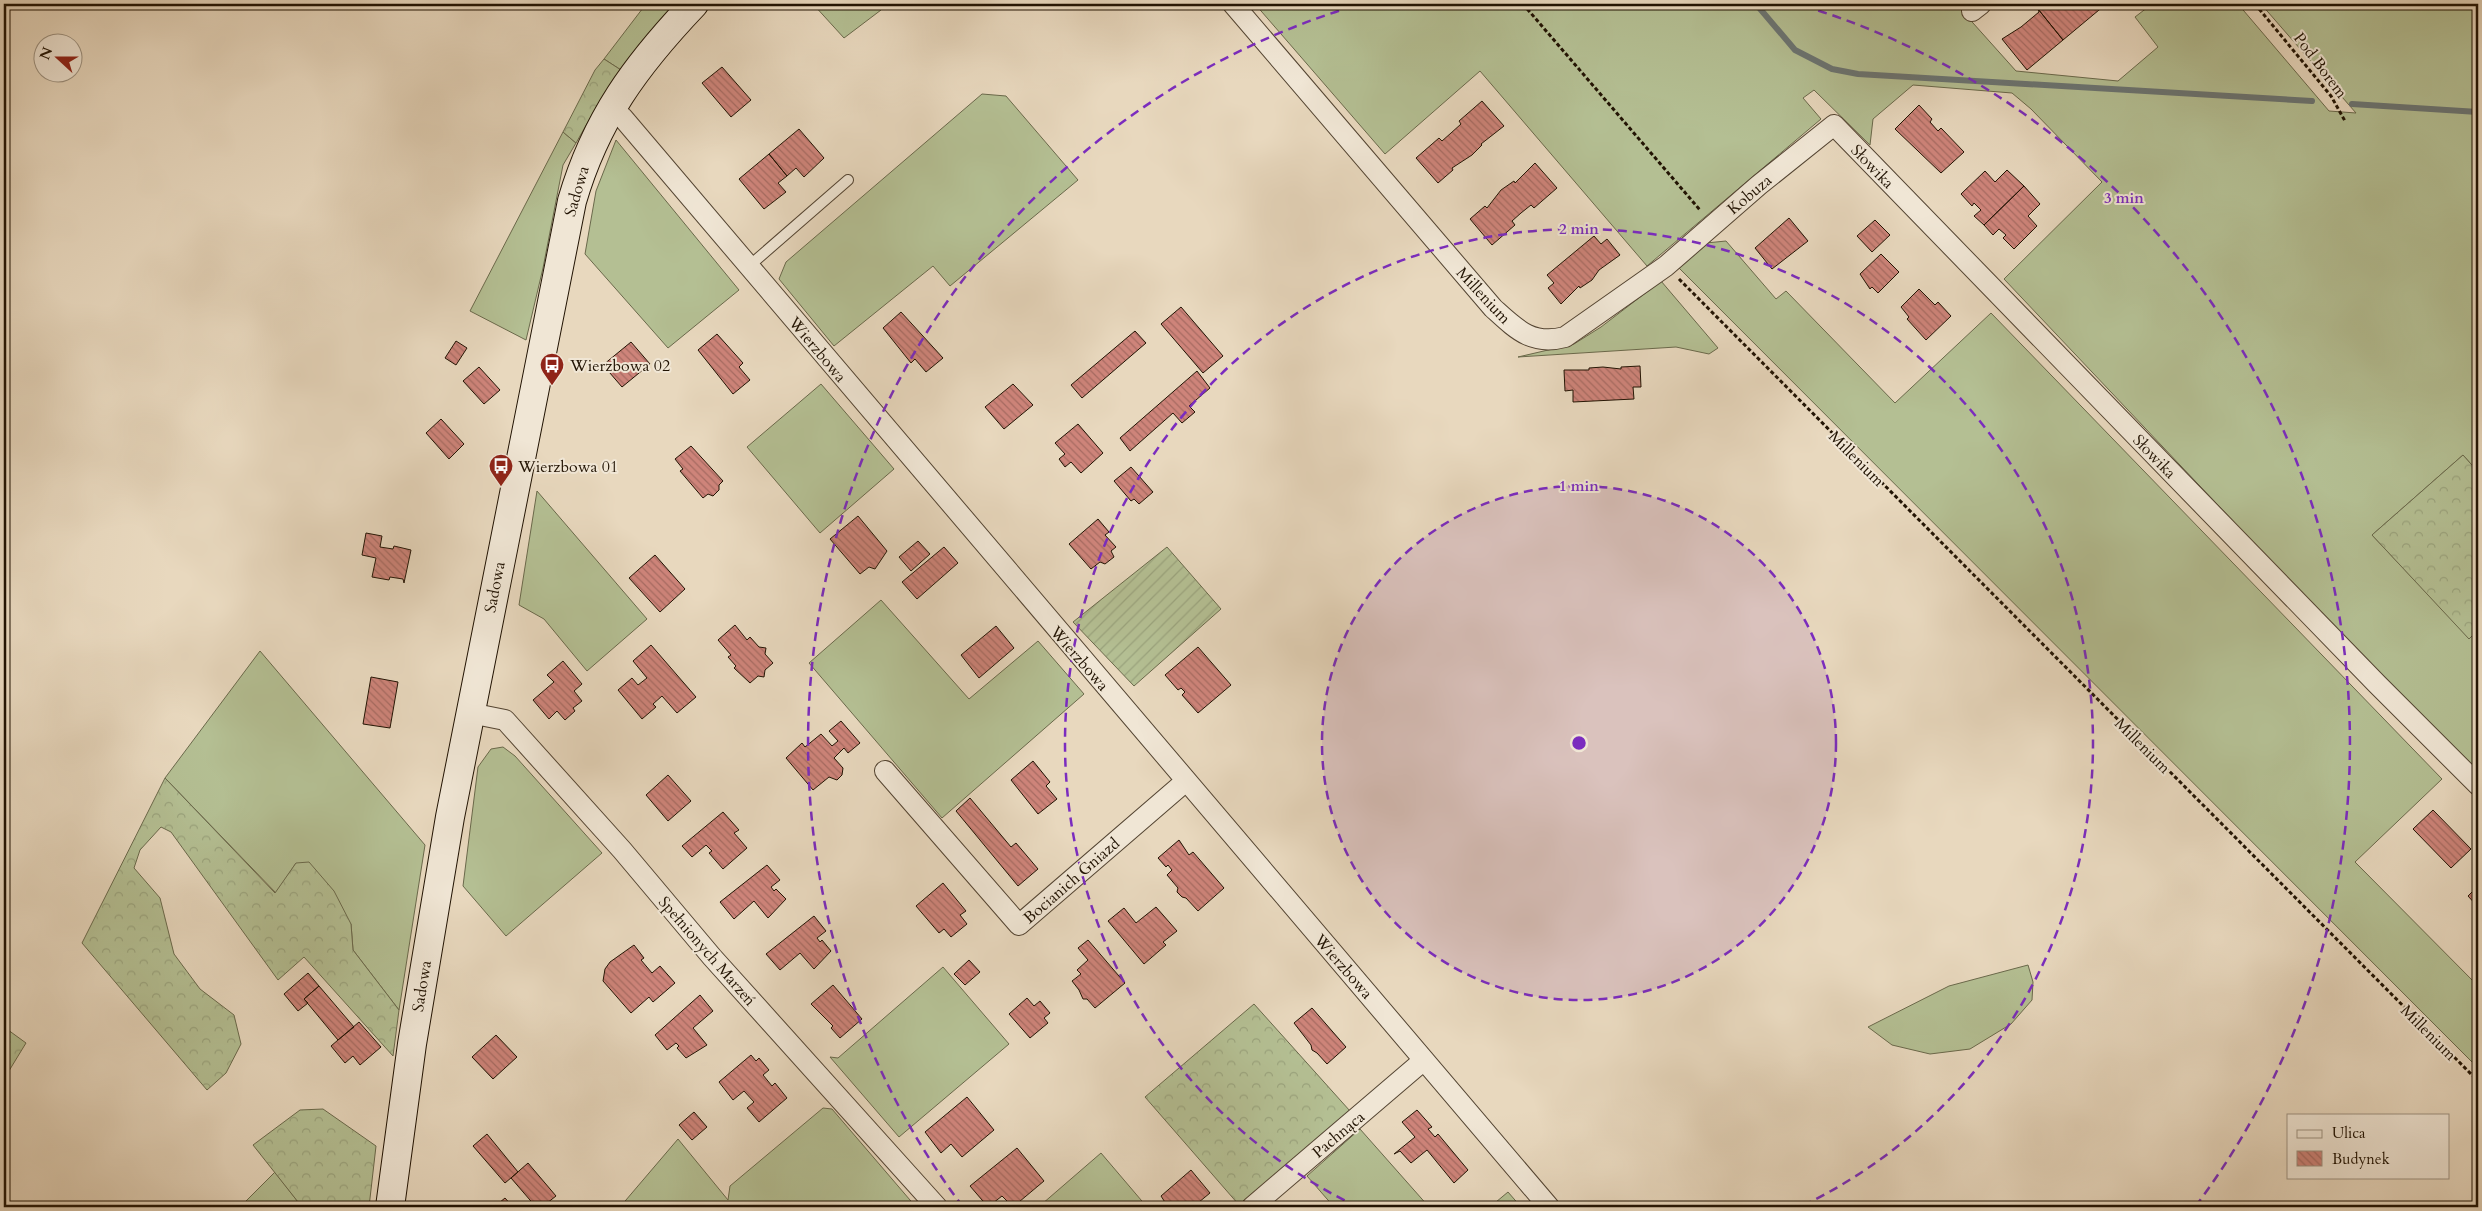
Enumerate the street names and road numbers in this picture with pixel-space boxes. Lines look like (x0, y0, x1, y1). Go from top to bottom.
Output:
street label: Pod Borem (2288, 28, 2352, 103)
street label: Słowika (1846, 140, 1899, 194)
street label: Sadowa (559, 163, 595, 219)
street label: Kobuza (1723, 170, 1777, 220)
street label: Millenium (1451, 262, 1516, 329)
street label: Wierzbowa (783, 311, 851, 387)
street label: Millenium (1823, 426, 1889, 492)
street label: Słowika (2128, 430, 2181, 484)
street label: Sadowa (479, 560, 511, 615)
street label: Wierzbowa (1044, 621, 1114, 696)
street label: Millenium (2109, 713, 2175, 779)
street label: Bocianich Gniazd (1019, 832, 1125, 929)
street label: Spełnionych Marzeń (653, 892, 761, 1012)
street label: Wierzbowa (1308, 929, 1378, 1004)
street label: Sadowa (407, 959, 437, 1013)
street label: Millenium (2395, 1000, 2461, 1066)
street label: Pachnąca (1308, 1106, 1370, 1163)

